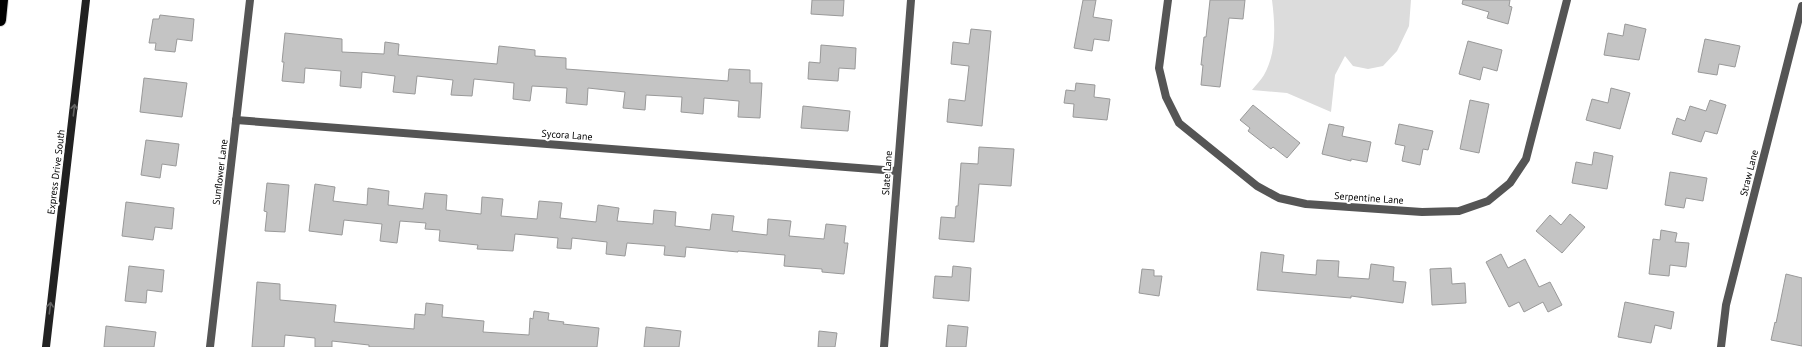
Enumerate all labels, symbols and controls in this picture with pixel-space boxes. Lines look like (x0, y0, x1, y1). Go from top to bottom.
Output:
one-way arrow (70, 104, 77, 117)
street label: Sycora Lane (541, 127, 593, 143)
street label: Express Drive South (44, 129, 68, 215)
street label: Sunflower Lane (210, 138, 230, 206)
street label: Straw Lane (1737, 148, 1761, 198)
street label: Slate Lane (879, 150, 895, 196)
street label: Serpentine Lane (1334, 189, 1404, 207)
one-way arrow (47, 302, 54, 315)

